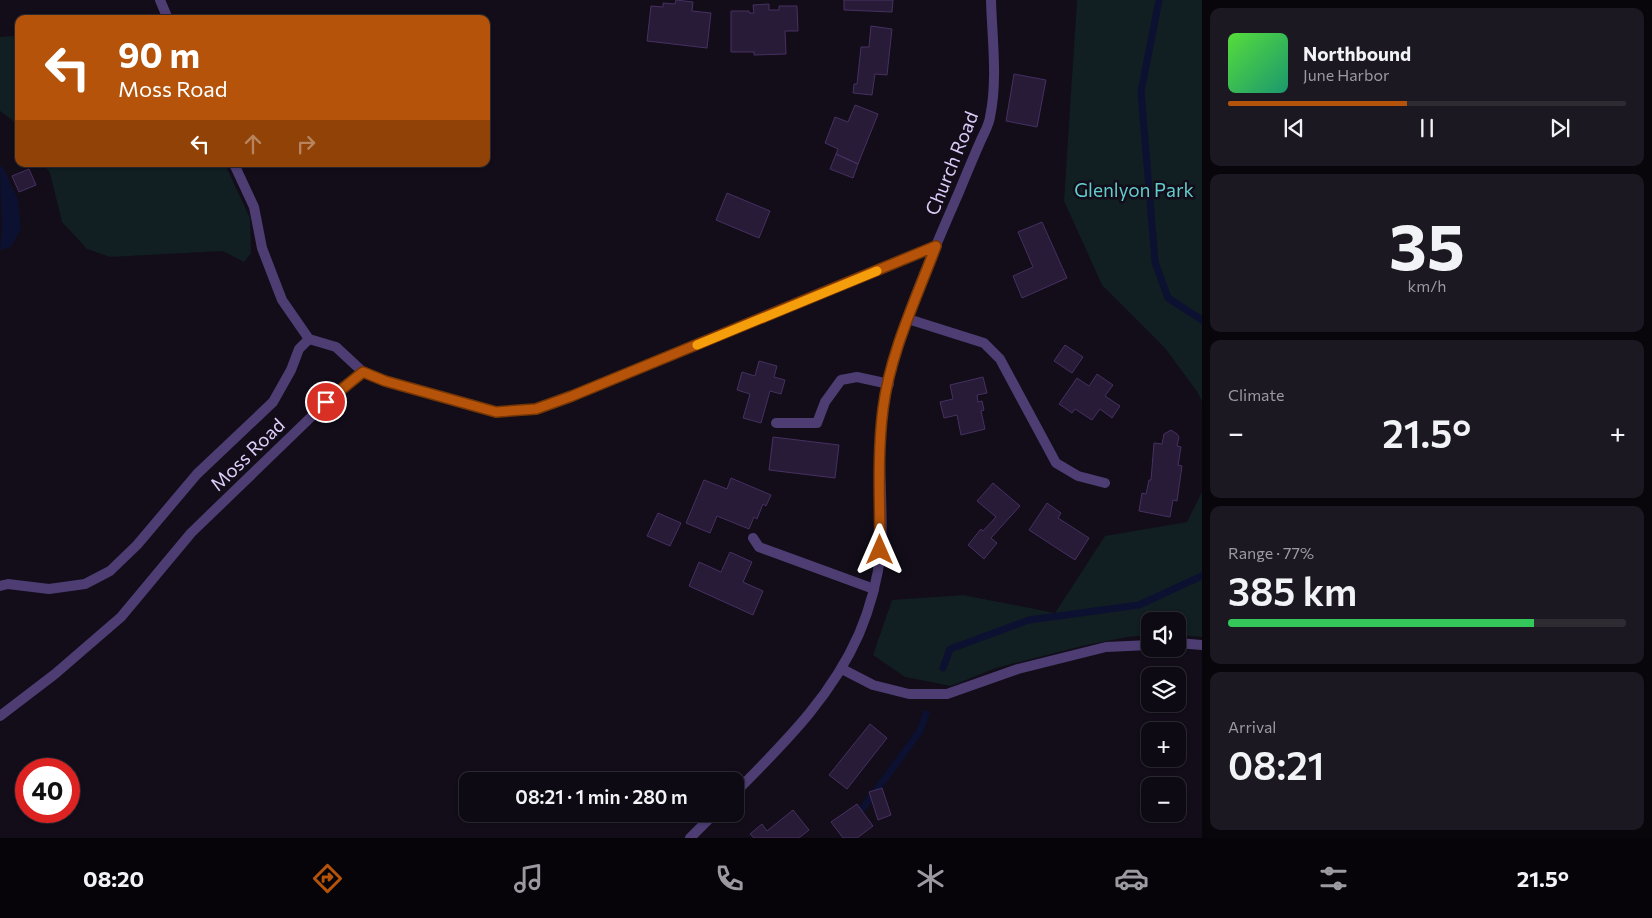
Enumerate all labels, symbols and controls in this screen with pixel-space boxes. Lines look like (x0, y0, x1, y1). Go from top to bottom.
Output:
text: 90 m (118, 32, 200, 75)
icon: left (35, 35, 100, 100)
text: Northbound (1303, 42, 1411, 65)
text: June Harbor (1303, 65, 1389, 84)
text: Moss Road (118, 75, 228, 102)
street label: Church Road (920, 108, 982, 218)
icon: previous (1280, 114, 1308, 142)
icon: pause (1413, 114, 1441, 142)
icon: next (1546, 114, 1574, 142)
icon: left (186, 130, 214, 158)
icon: ahead (239, 130, 267, 158)
icon: right (292, 130, 320, 158)
park label: Glenlyon Park (1074, 178, 1194, 201)
text: 35 (1389, 204, 1465, 283)
text: km/h (1408, 276, 1446, 295)
pin (305, 381, 347, 423)
text: Climate (1228, 385, 1284, 404)
icon: arrive (312, 388, 340, 416)
text: 21.5° (1382, 409, 1471, 456)
street label: Moss Road (205, 413, 289, 495)
text: − (1228, 415, 1244, 449)
text: + (1610, 415, 1626, 449)
position arrow (853, 523, 905, 575)
text: Range · 77% (1228, 543, 1314, 562)
text: 385 km (1228, 567, 1357, 614)
map controls (1141, 612, 1186, 822)
button: sound (1141, 612, 1186, 657)
button: layers (1141, 667, 1186, 712)
text: Arrival (1228, 717, 1276, 736)
button: + (1141, 722, 1186, 767)
text: 08:21 (1228, 741, 1324, 788)
speed limit sign: 40 (15, 758, 80, 823)
button: − (1141, 777, 1186, 822)
text: 08:21 · 1 min · 280 m (515, 785, 688, 808)
icon: directions (310, 861, 345, 896)
icon: music (511, 861, 546, 896)
icon: phone (712, 861, 747, 896)
icon: climate (913, 861, 948, 896)
icon: car (1114, 861, 1149, 896)
icon: filters (1316, 861, 1351, 896)
text: 08:20 (83, 865, 144, 892)
text: 21.5° (1517, 865, 1569, 892)

